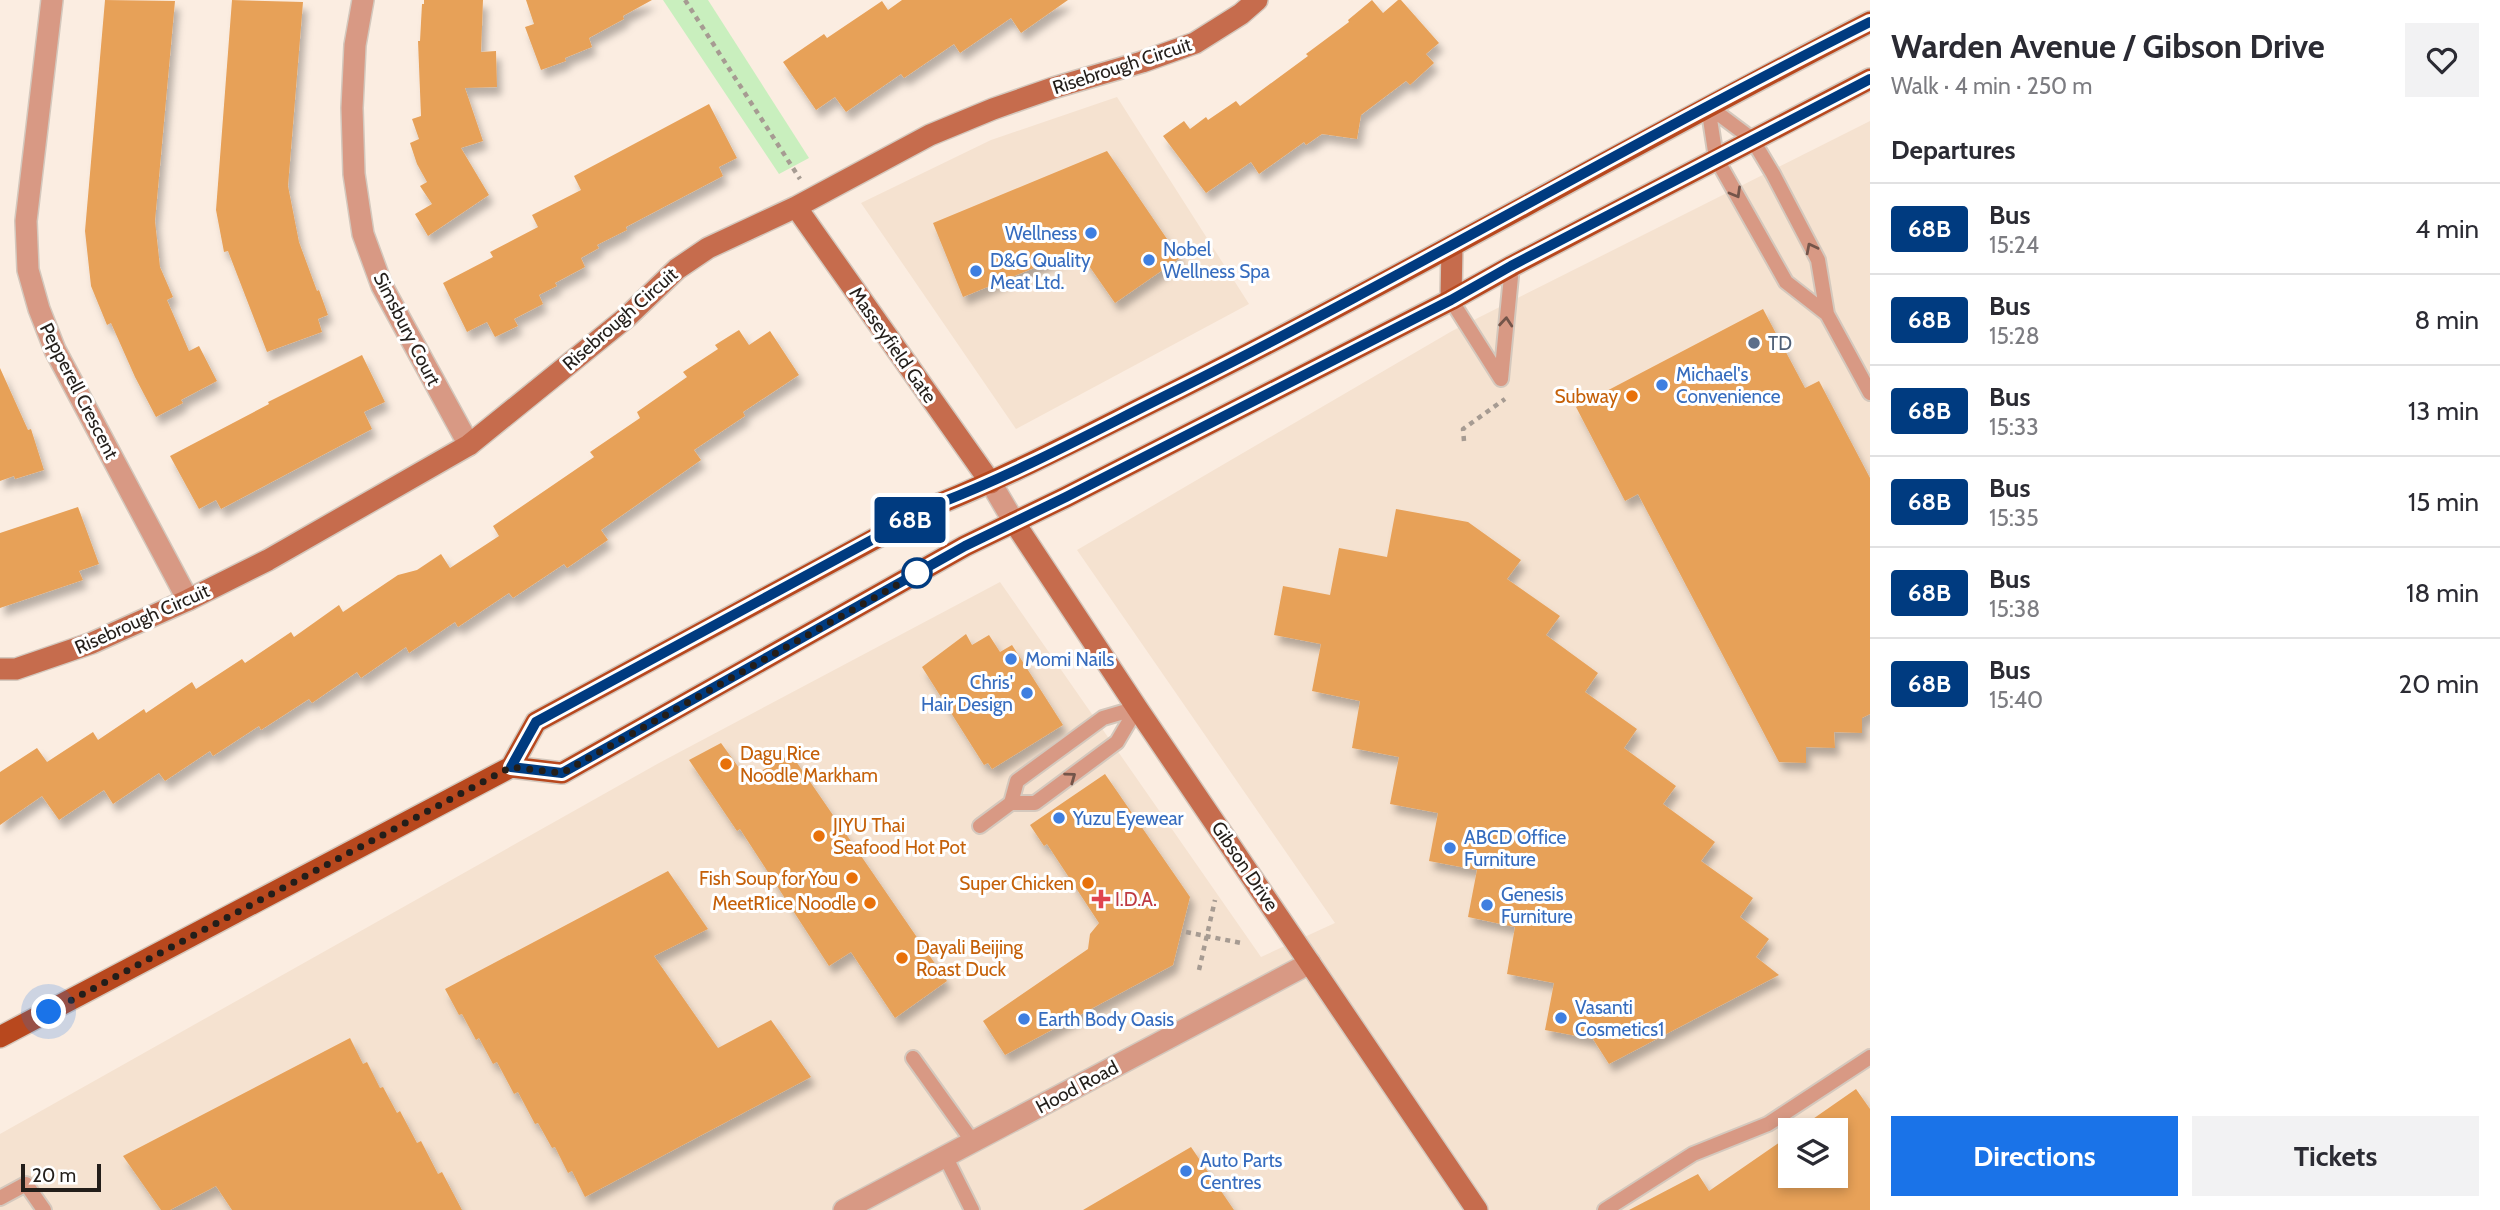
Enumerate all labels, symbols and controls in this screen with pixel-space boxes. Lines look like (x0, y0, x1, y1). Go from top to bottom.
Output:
button: heart (2405, 23, 2479, 97)
text: Warden Avenue / Gibson Drive (1891, 26, 2325, 66)
street label: Risebrough Circuit (1050, 33, 1195, 99)
text: Walk · 4 min · 250 m (1891, 72, 2093, 100)
text: Departures (1891, 134, 2015, 166)
one-way arrow (1728, 186, 1741, 199)
text: Bus (1989, 199, 2030, 231)
text: 4 min (2415, 213, 2479, 245)
text: 68B (1908, 214, 1951, 243)
place label: Wellness (1005, 222, 1077, 245)
marker: Wellness (1083, 225, 1099, 241)
text: 15:24 (1989, 231, 2039, 259)
place label: Nobel Wellness Spa (1163, 238, 1270, 283)
one-way arrow (1806, 243, 1820, 255)
place label: D&G Quality Meat Ltd. (990, 249, 1091, 294)
marker: Nobel Wellness Spa (1141, 252, 1157, 268)
street label: Risebrough Circuit (558, 262, 683, 375)
marker: D&G Quality Meat Ltd. (968, 263, 984, 279)
street label: Simsbury Court (369, 268, 446, 390)
street label: Masseyfield Gate (844, 283, 942, 408)
text: Bus (1989, 290, 2030, 322)
text: 8 min (2415, 304, 2479, 336)
text: 68B (1908, 305, 1951, 334)
one-way arrow (1498, 317, 1513, 328)
street label: Pepperell Crescent (35, 319, 124, 464)
text: 15:28 (1989, 322, 2040, 350)
place label: TD (1768, 332, 1792, 355)
marker: TD (1746, 335, 1762, 351)
place label: Michael's Convenience (1676, 363, 1781, 408)
marker: Michael's Convenience (1654, 377, 1670, 393)
text: Bus (1989, 381, 2030, 413)
place label: Subway (1555, 385, 1618, 408)
marker: Subway (1624, 388, 1640, 404)
text: 13 min (2408, 395, 2479, 427)
text: 68B (1908, 396, 1951, 425)
text: 15:33 (1989, 413, 2039, 441)
text: Bus (1989, 472, 2030, 504)
text: 15 min (2408, 486, 2479, 518)
text: 68B (1908, 487, 1951, 516)
line badge: 68B (870, 497, 950, 543)
text: 15:35 (1989, 504, 2039, 532)
text: 68B (888, 505, 932, 534)
unlabelled marker (902, 558, 932, 588)
text: Bus (1989, 563, 2030, 595)
text: 18 min (2406, 577, 2479, 609)
text: 68B (1908, 578, 1951, 607)
street label: Risebrough Circuit (71, 579, 213, 659)
text: 15:38 (1989, 595, 2040, 623)
place label: Momi Nails (1025, 648, 1114, 671)
marker: Momi Nails (1003, 651, 1019, 667)
text: Bus (1989, 654, 2030, 686)
text: 20 min (2399, 668, 2479, 700)
text: 68B (1908, 669, 1951, 698)
place label: Chris' Hair Design (921, 671, 1013, 716)
marker: Chris' Hair Design (1019, 685, 1035, 701)
text: 15:40 (1989, 686, 2043, 714)
place label: Dagu Rice Noodle Markham (740, 742, 878, 787)
marker: Dagu Rice Noodle Markham (718, 756, 734, 772)
one-way arrow (1063, 773, 1076, 785)
place label: Yuzu Eyewear (1072, 807, 1184, 830)
marker: Yuzu Eyewear (1051, 810, 1067, 826)
place label: JIYU Thai Seafood Hot Pot (832, 814, 967, 859)
street label: Gibson Drive (1207, 817, 1283, 915)
place label: ABCD Office Furniture (1464, 826, 1566, 871)
marker: JIYU Thai Seafood Hot Pot (811, 828, 827, 844)
marker: ABCD Office Furniture (1442, 840, 1458, 856)
place label: Fish Soup for You (699, 867, 838, 890)
marker: Fish Soup for You (844, 870, 860, 886)
place label: Super Chicken (959, 872, 1074, 895)
marker: Super Chicken (1080, 875, 1096, 891)
place label: Genesis Furniture (1501, 883, 1573, 928)
place label: I.D.A. (1115, 888, 1157, 911)
marker: I.D.A. (1093, 891, 1109, 907)
place label: MeetR1ice Noodle (712, 892, 856, 915)
marker: MeetR1ice Noodle (862, 895, 878, 911)
marker: Genesis Furniture (1479, 897, 1495, 913)
place label: Dayali Beijing Roast Duck (916, 936, 1024, 981)
marker: Dayali Beijing Roast Duck (894, 950, 910, 966)
your location (31, 994, 66, 1029)
place label: Vasanti Cosmetics1 (1575, 996, 1664, 1041)
place label: Earth Body Oasis (1038, 1008, 1174, 1031)
marker: Vasanti Cosmetics1 (1553, 1010, 1569, 1026)
marker: Earth Body Oasis (1016, 1011, 1032, 1027)
street label: Hood Road (1032, 1056, 1122, 1118)
button: Directions (1891, 1116, 2178, 1196)
button: Tickets (2192, 1116, 2479, 1196)
map controls (1778, 1118, 1848, 1188)
button: layers (1778, 1118, 1848, 1188)
place label: Auto Parts Centres (1200, 1149, 1283, 1194)
scale bar (21, 1161, 102, 1193)
marker: Auto Parts Centres (1178, 1163, 1194, 1179)
text: 20 m (32, 1164, 76, 1187)

